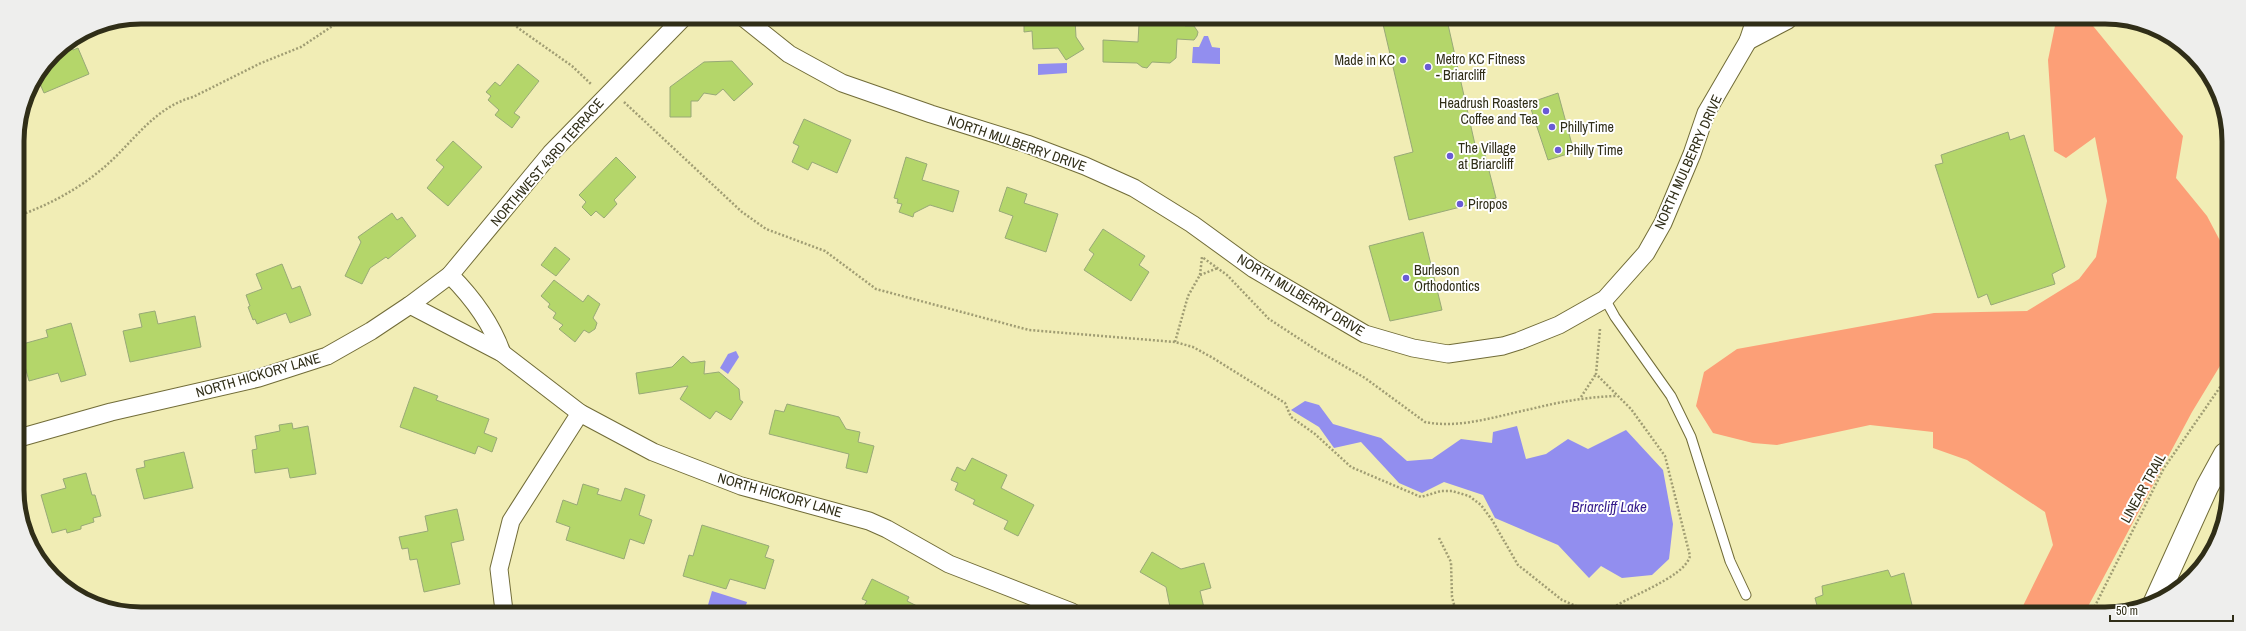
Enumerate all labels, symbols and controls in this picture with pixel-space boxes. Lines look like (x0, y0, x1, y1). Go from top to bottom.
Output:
place label: Metro KC Fitness - Briarcliff (1436, 50, 1526, 84)
place label: Made in KC (1334, 51, 1395, 69)
marker: Made in KC (1398, 55, 1408, 65)
marker: Metro KC Fitness - Briarcliff (1423, 62, 1433, 72)
street label: NORTH MULBERRY DRIVE (1650, 92, 1726, 232)
street label: NORTHWEST 43RD TERRACE (486, 94, 608, 230)
place label: Headrush Roasters Coffee and Tea (1439, 94, 1539, 128)
marker: Headrush Roasters Coffee and Tea (1541, 106, 1551, 116)
street label: NORTH MULBERRY DRIVE (945, 111, 1089, 175)
place label: PhillyTime (1560, 118, 1614, 136)
marker: PhillyTime (1547, 122, 1557, 132)
place label: The Village at Briarcliff (1458, 139, 1516, 173)
place label: Philly Time (1566, 141, 1623, 159)
marker: Philly Time (1553, 145, 1563, 155)
marker: The Village at Briarcliff (1445, 151, 1455, 161)
place label: Piropos (1468, 195, 1508, 213)
marker: Piropos (1455, 199, 1465, 209)
street label: NORTH MULBERRY DRIVE (1234, 250, 1368, 340)
place label: Burleson Orthodontics (1414, 261, 1480, 295)
marker: Burleson Orthodontics (1401, 273, 1411, 283)
street label: NORTH HICKORY LANE (194, 349, 322, 401)
street label: LINEAR TRAIL (2116, 449, 2170, 526)
street label: NORTH HICKORY LANE (716, 469, 844, 521)
water label: Briarcliff Lake (1571, 496, 1647, 517)
scale bar (2110, 597, 2233, 623)
text: 50 m (2116, 603, 2138, 619)

